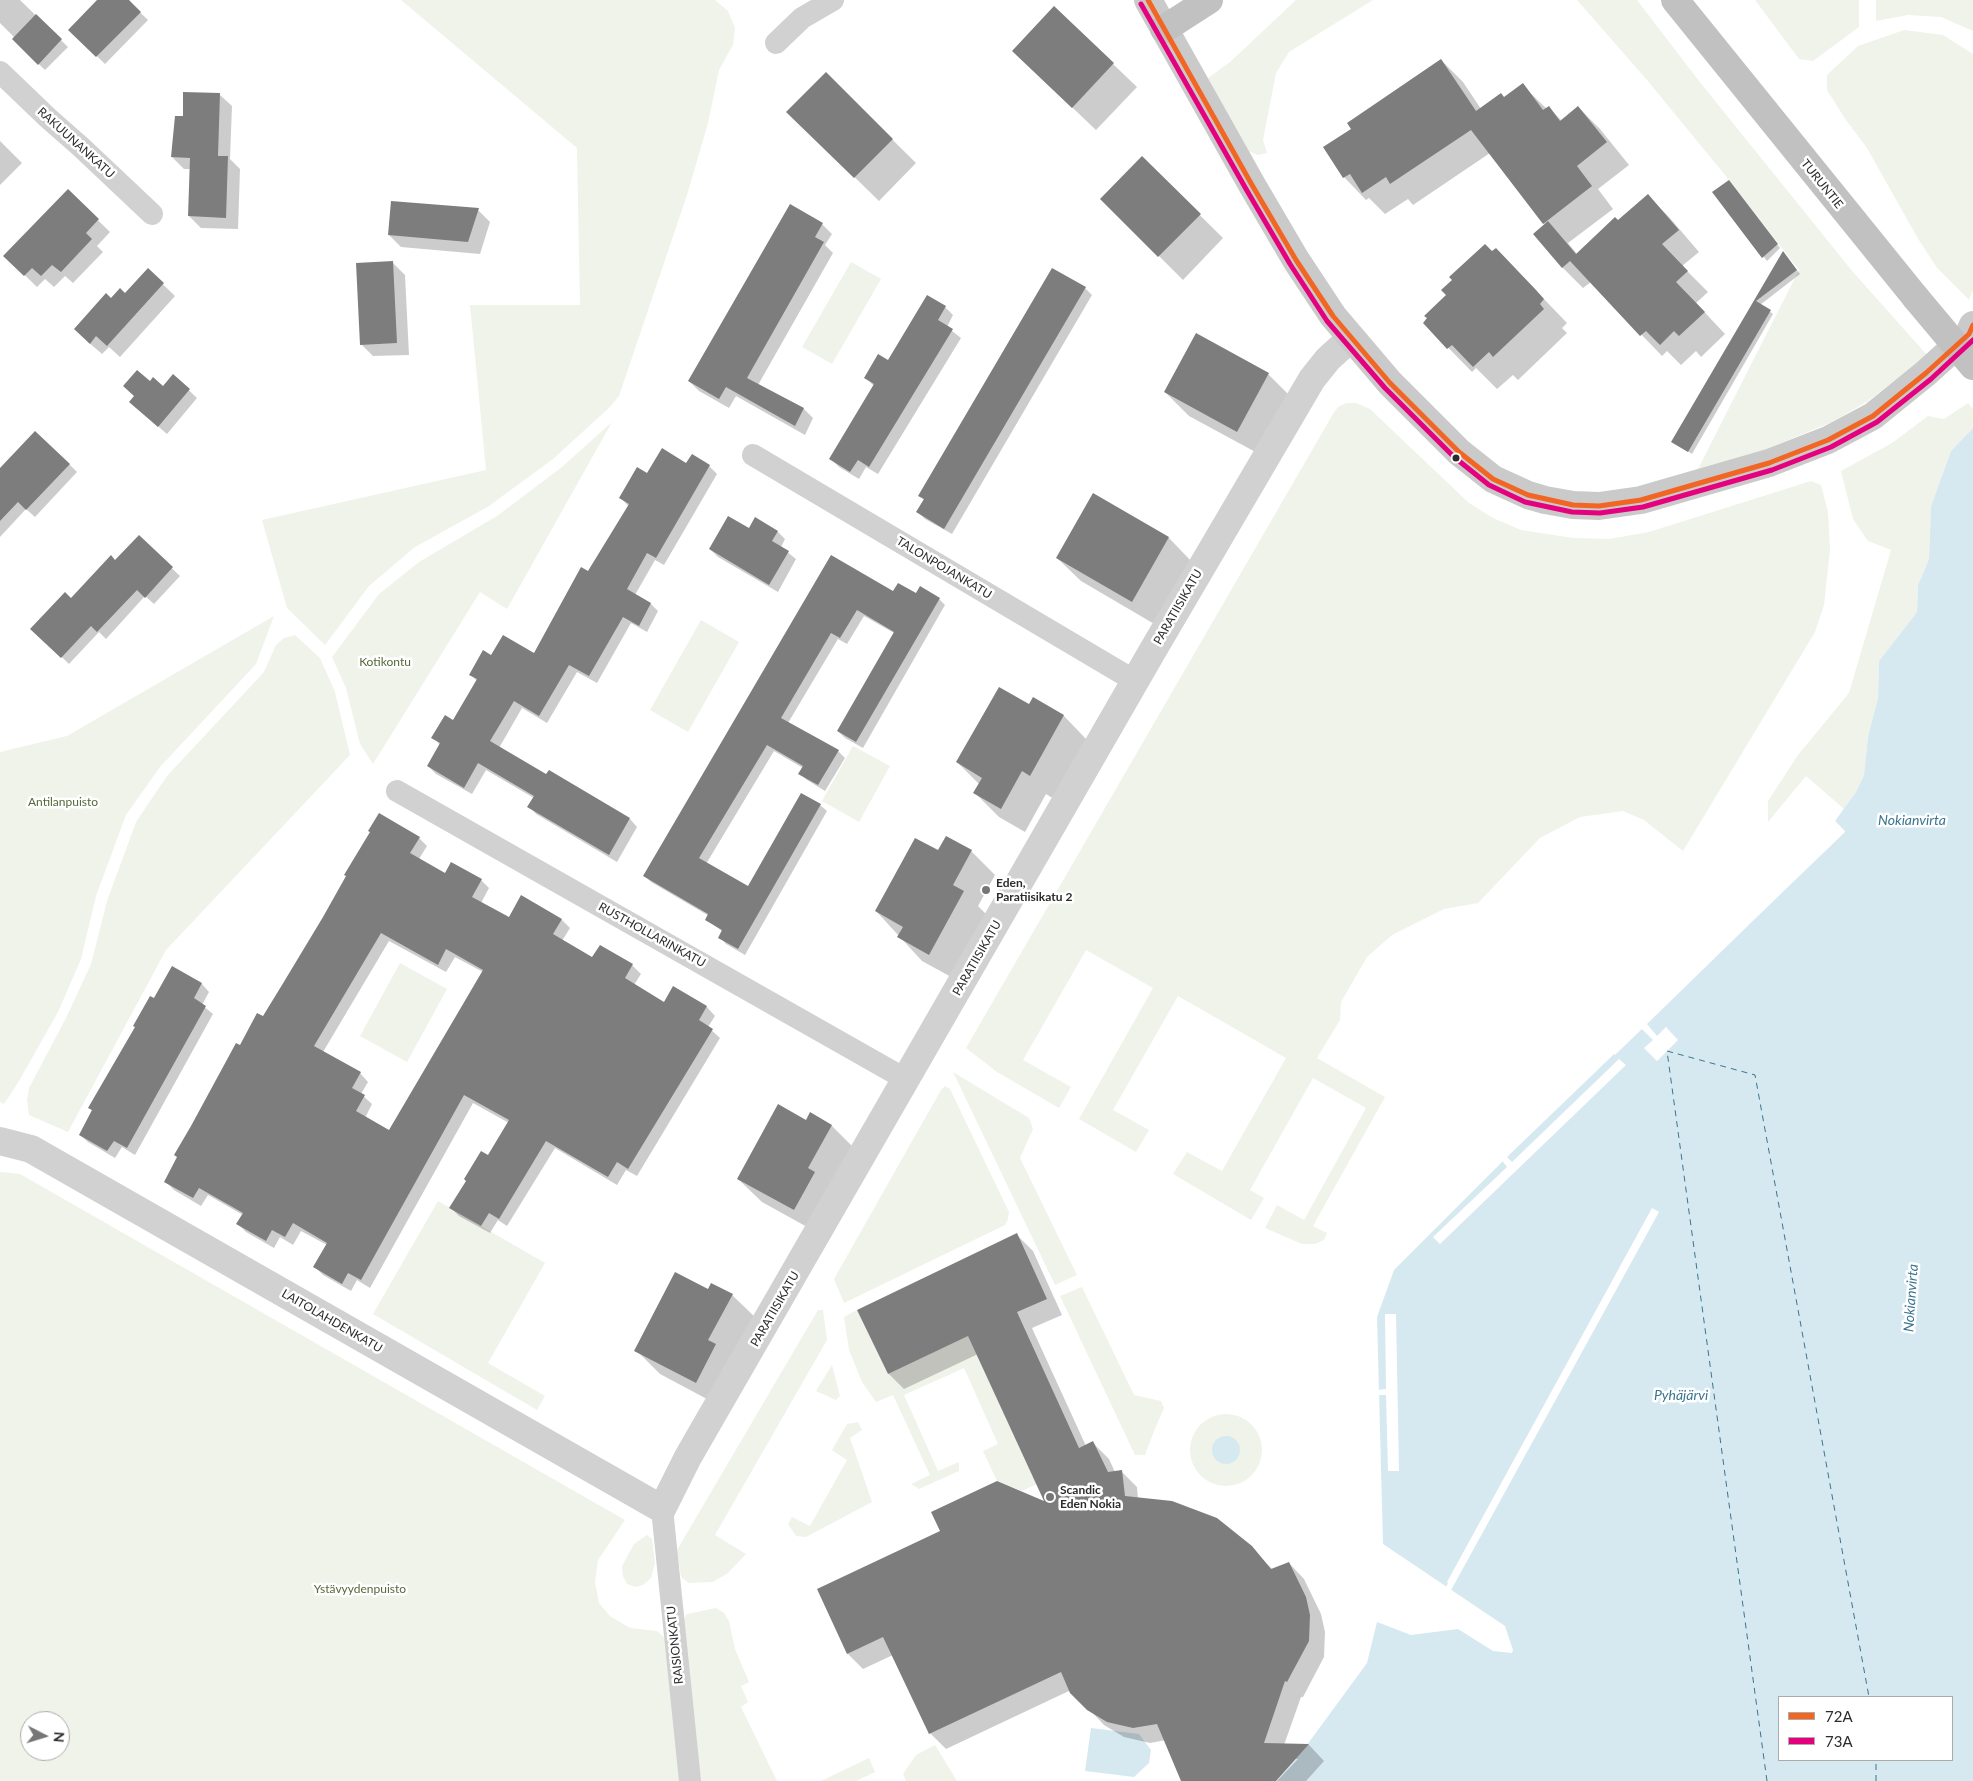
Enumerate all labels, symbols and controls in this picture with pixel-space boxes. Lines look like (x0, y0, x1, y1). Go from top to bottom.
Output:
street label: RAKUUNANKATU (34, 105, 118, 181)
street label: TURUNTIE (1798, 157, 1846, 211)
unlabelled marker (1451, 453, 1461, 463)
street label: TALONPOJANKATU (894, 534, 994, 602)
street label: PARATIISIKATU (1151, 567, 1205, 647)
park label: Kotikontu (359, 655, 411, 669)
park label: Antilanpuisto (28, 795, 98, 809)
water label: Nokianvirta (1878, 812, 1946, 828)
place label: Eden, Paratiisikatu 2 (996, 876, 1072, 904)
marker: Eden, Paratiisikatu 2 (980, 884, 992, 896)
street label: RUSTHOLLARINKATU (596, 900, 708, 970)
street label: PARATIISIKATU (950, 918, 1004, 998)
water label: Nokianvirta (1900, 1264, 1922, 1332)
street label: PARATIISIKATU (748, 1269, 802, 1349)
street label: LAITOLAHDENKATU (279, 1286, 385, 1356)
water label: Pyhäjärvi (1654, 1387, 1708, 1403)
place label: Scandic Eden Nokia (1060, 1483, 1121, 1511)
marker: Scandic Eden Nokia (1044, 1491, 1056, 1503)
park label: Ystävyydenpuisto (314, 1582, 406, 1596)
street label: RAISIONKATU (664, 1605, 686, 1685)
legend (1778, 1696, 1953, 1761)
text: 72A (1825, 1707, 1853, 1725)
north arrow (20, 1711, 70, 1761)
text: N (51, 1731, 68, 1743)
text: 73A (1825, 1732, 1853, 1750)

